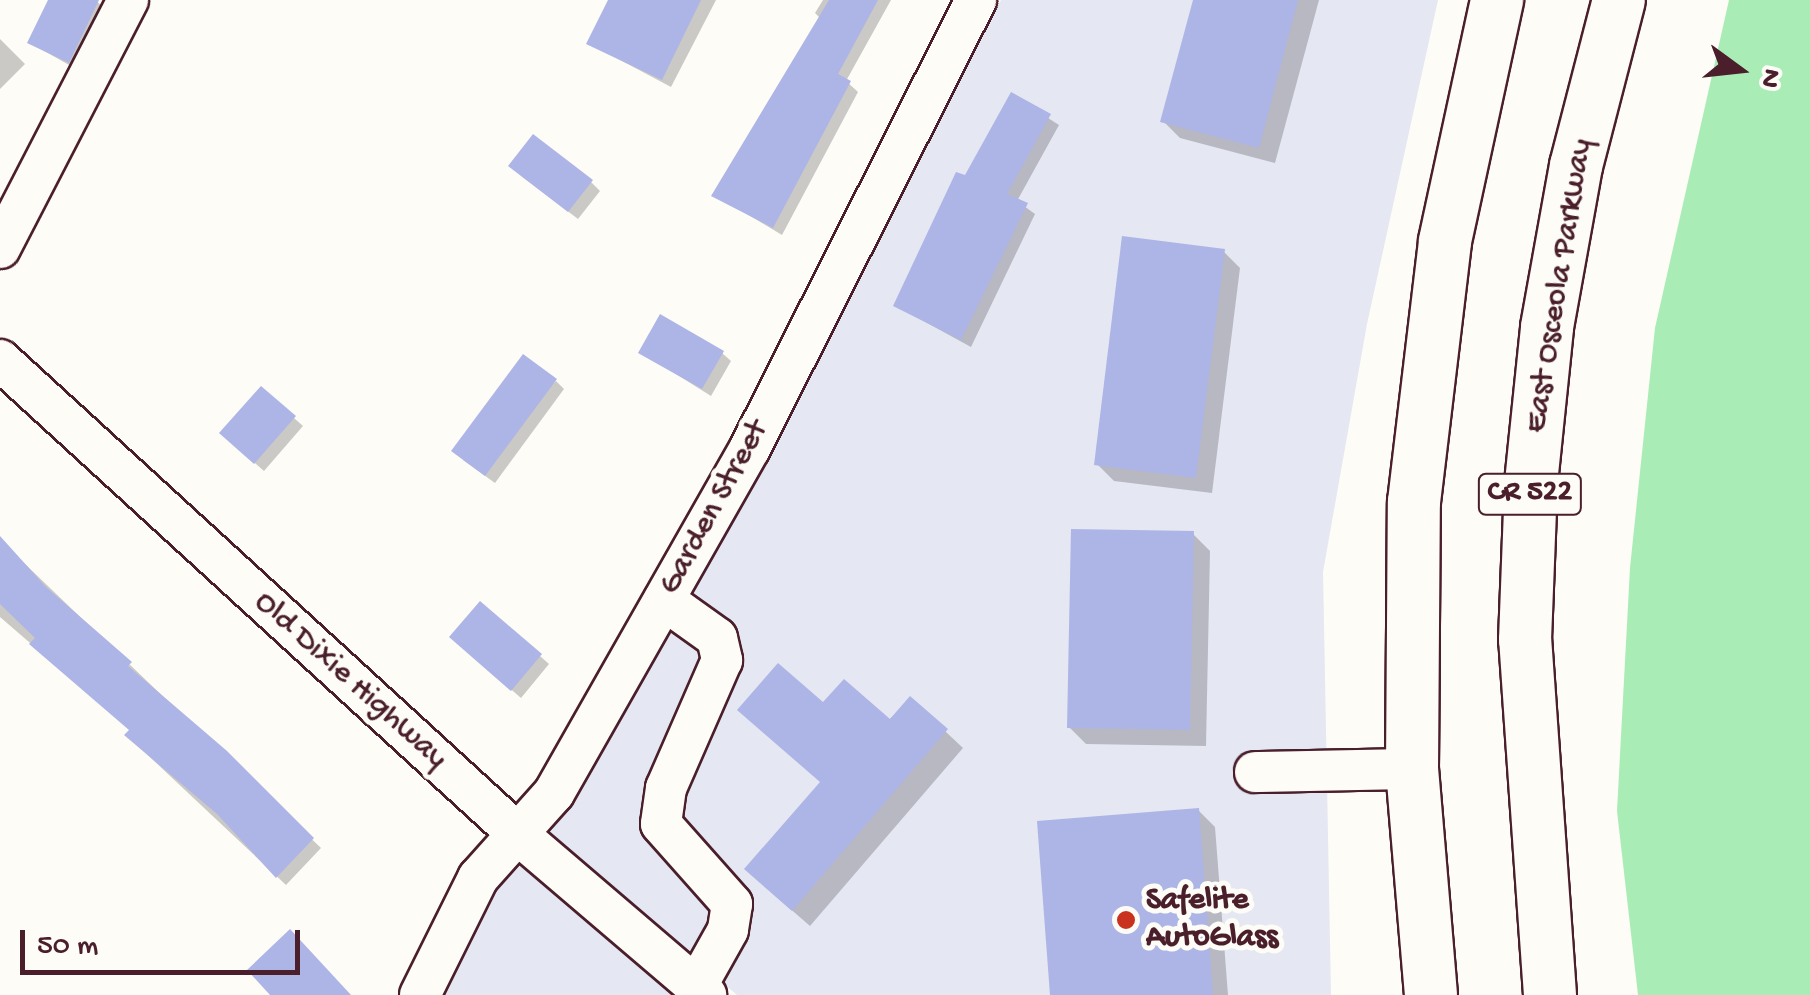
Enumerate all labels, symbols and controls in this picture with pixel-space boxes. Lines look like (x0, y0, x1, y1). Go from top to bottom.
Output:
north arrow (1690, 20, 1790, 120)
text: N (1751, 65, 1788, 91)
street label: East Osceola Parkway (1518, 136, 1602, 436)
street label: Garden Street (652, 414, 778, 602)
road number: CR 522 (1478, 469, 1582, 519)
street label: Old Dixie Highway (245, 584, 455, 778)
place label: Safelite AutoGlass (1146, 883, 1278, 958)
marker: Safelite AutoGlass (1115, 909, 1137, 931)
scale bar (25, 910, 305, 972)
text: 50 m (37, 930, 98, 965)

